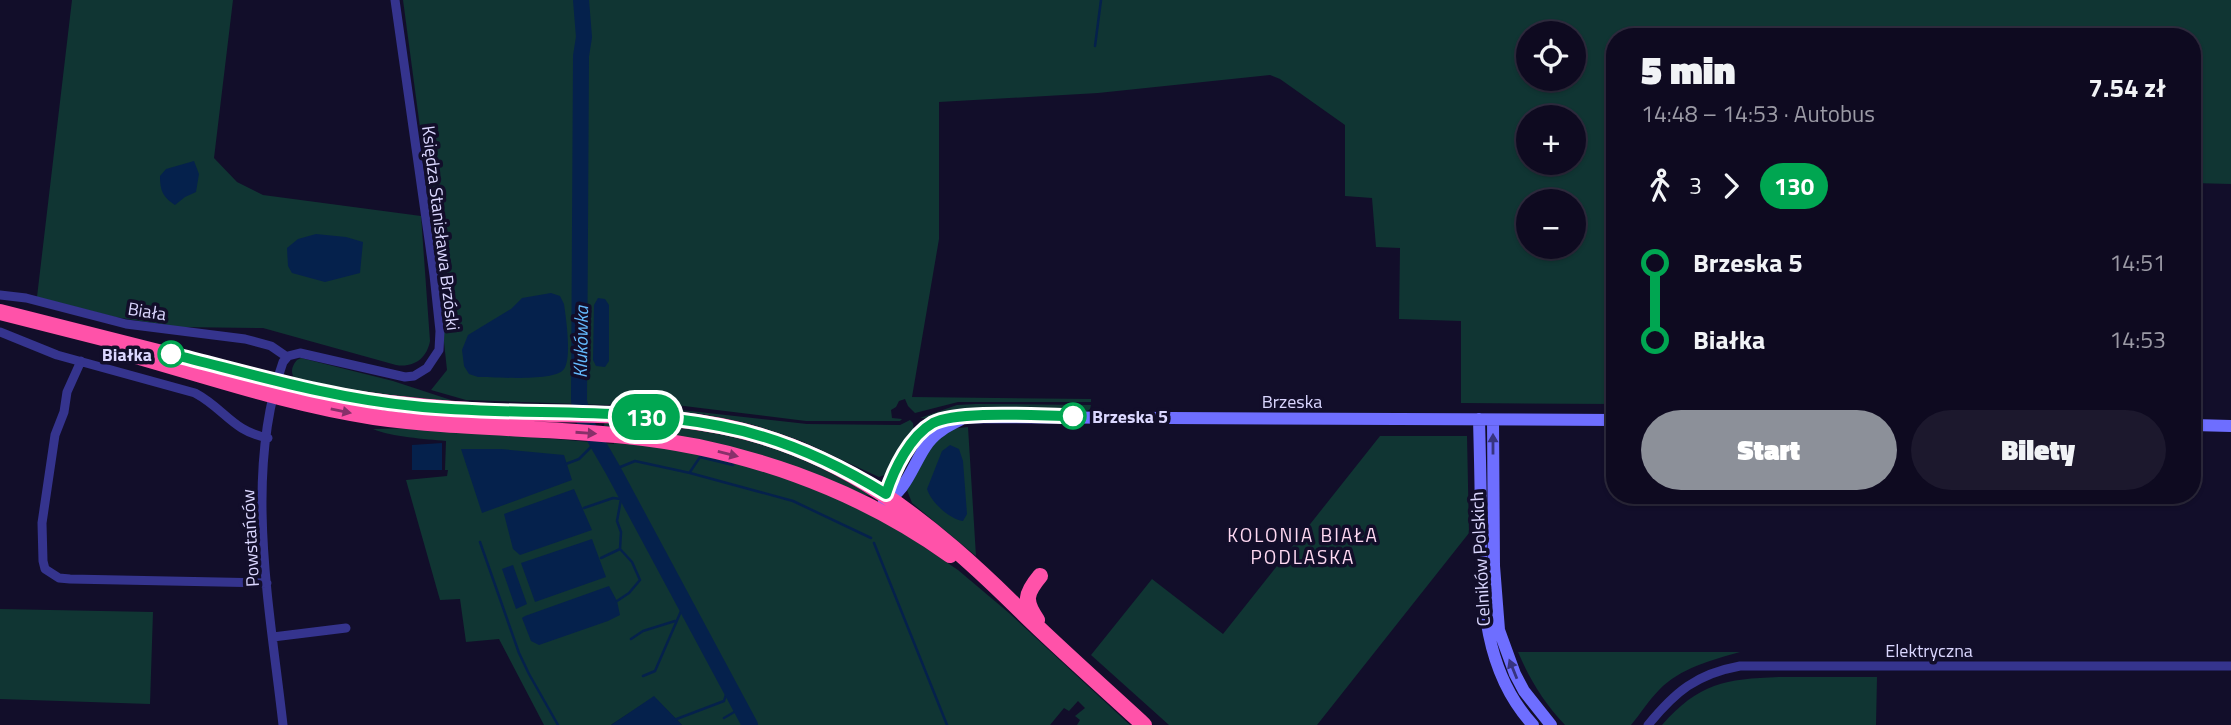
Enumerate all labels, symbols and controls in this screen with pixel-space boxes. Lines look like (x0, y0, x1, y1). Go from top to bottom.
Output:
map controls (1516, 21, 1586, 259)
button: locate (1516, 21, 1586, 91)
text: 5 min (1641, 41, 1735, 99)
text: 7.54 zł (2088, 68, 2166, 107)
text: 14:48 – 14:53 · Autobus (1641, 96, 1875, 131)
button: + (1516, 105, 1586, 175)
street label: Księdza Stanisława Brzóski (415, 124, 467, 332)
icon: walk (1641, 167, 1679, 205)
icon: forward (1712, 167, 1750, 205)
text: 3 (1689, 168, 1702, 203)
text: 130 (1774, 168, 1814, 204)
button: − (1516, 189, 1586, 259)
text: Brzeska 5 (1693, 243, 1803, 282)
text: 14:51 (2109, 245, 2166, 280)
street label: Biała (126, 295, 168, 327)
water label: Klukówka (565, 304, 595, 378)
text: Białka (1693, 320, 1765, 359)
text: 14:53 (2109, 322, 2166, 357)
place label: Białka (102, 341, 152, 368)
marker: Białka (158, 341, 184, 367)
street label: Brzeska (1262, 388, 1322, 415)
line badge: 130 (606, 394, 686, 440)
text: 130 (626, 399, 666, 435)
marker: Brzeska 5 (1060, 403, 1086, 429)
place label: Brzeska 5 (1092, 403, 1168, 430)
one-way arrow (330, 405, 352, 416)
button: Start (1641, 410, 1897, 490)
button: Bilety (1911, 410, 2166, 490)
one-way arrow (575, 428, 597, 439)
one-way arrow (1487, 433, 1499, 455)
one-way arrow (718, 449, 740, 460)
street label: Powstańców (234, 488, 266, 588)
street label: Celników Polskich (1463, 491, 1497, 627)
district label: KOLONIA BIAŁA PODLASKA (1227, 520, 1379, 571)
street label: Elektryczna (1885, 637, 1973, 664)
one-way arrow (1508, 658, 1519, 679)

